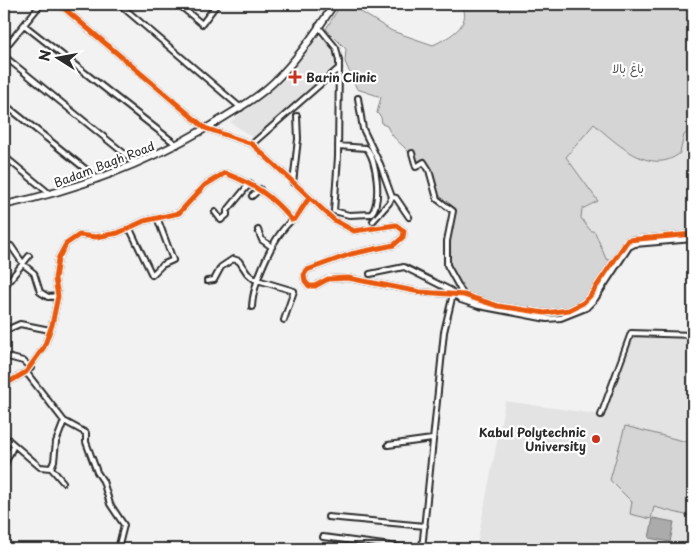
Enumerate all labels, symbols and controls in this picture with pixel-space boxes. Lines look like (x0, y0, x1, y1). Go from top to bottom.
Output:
north arrow (32, 32, 82, 82)
text: N (33, 48, 56, 63)
park label: باغ بالا (612, 59, 644, 78)
place label: Barin Clinic (306, 68, 377, 86)
marker: Barin Clinic (288, 70, 302, 84)
street label: Badam Bagh Road (51, 136, 157, 192)
place label: Kabul Polytechnic University (479, 423, 586, 455)
marker: Kabul Polytechnic University (590, 433, 602, 445)

